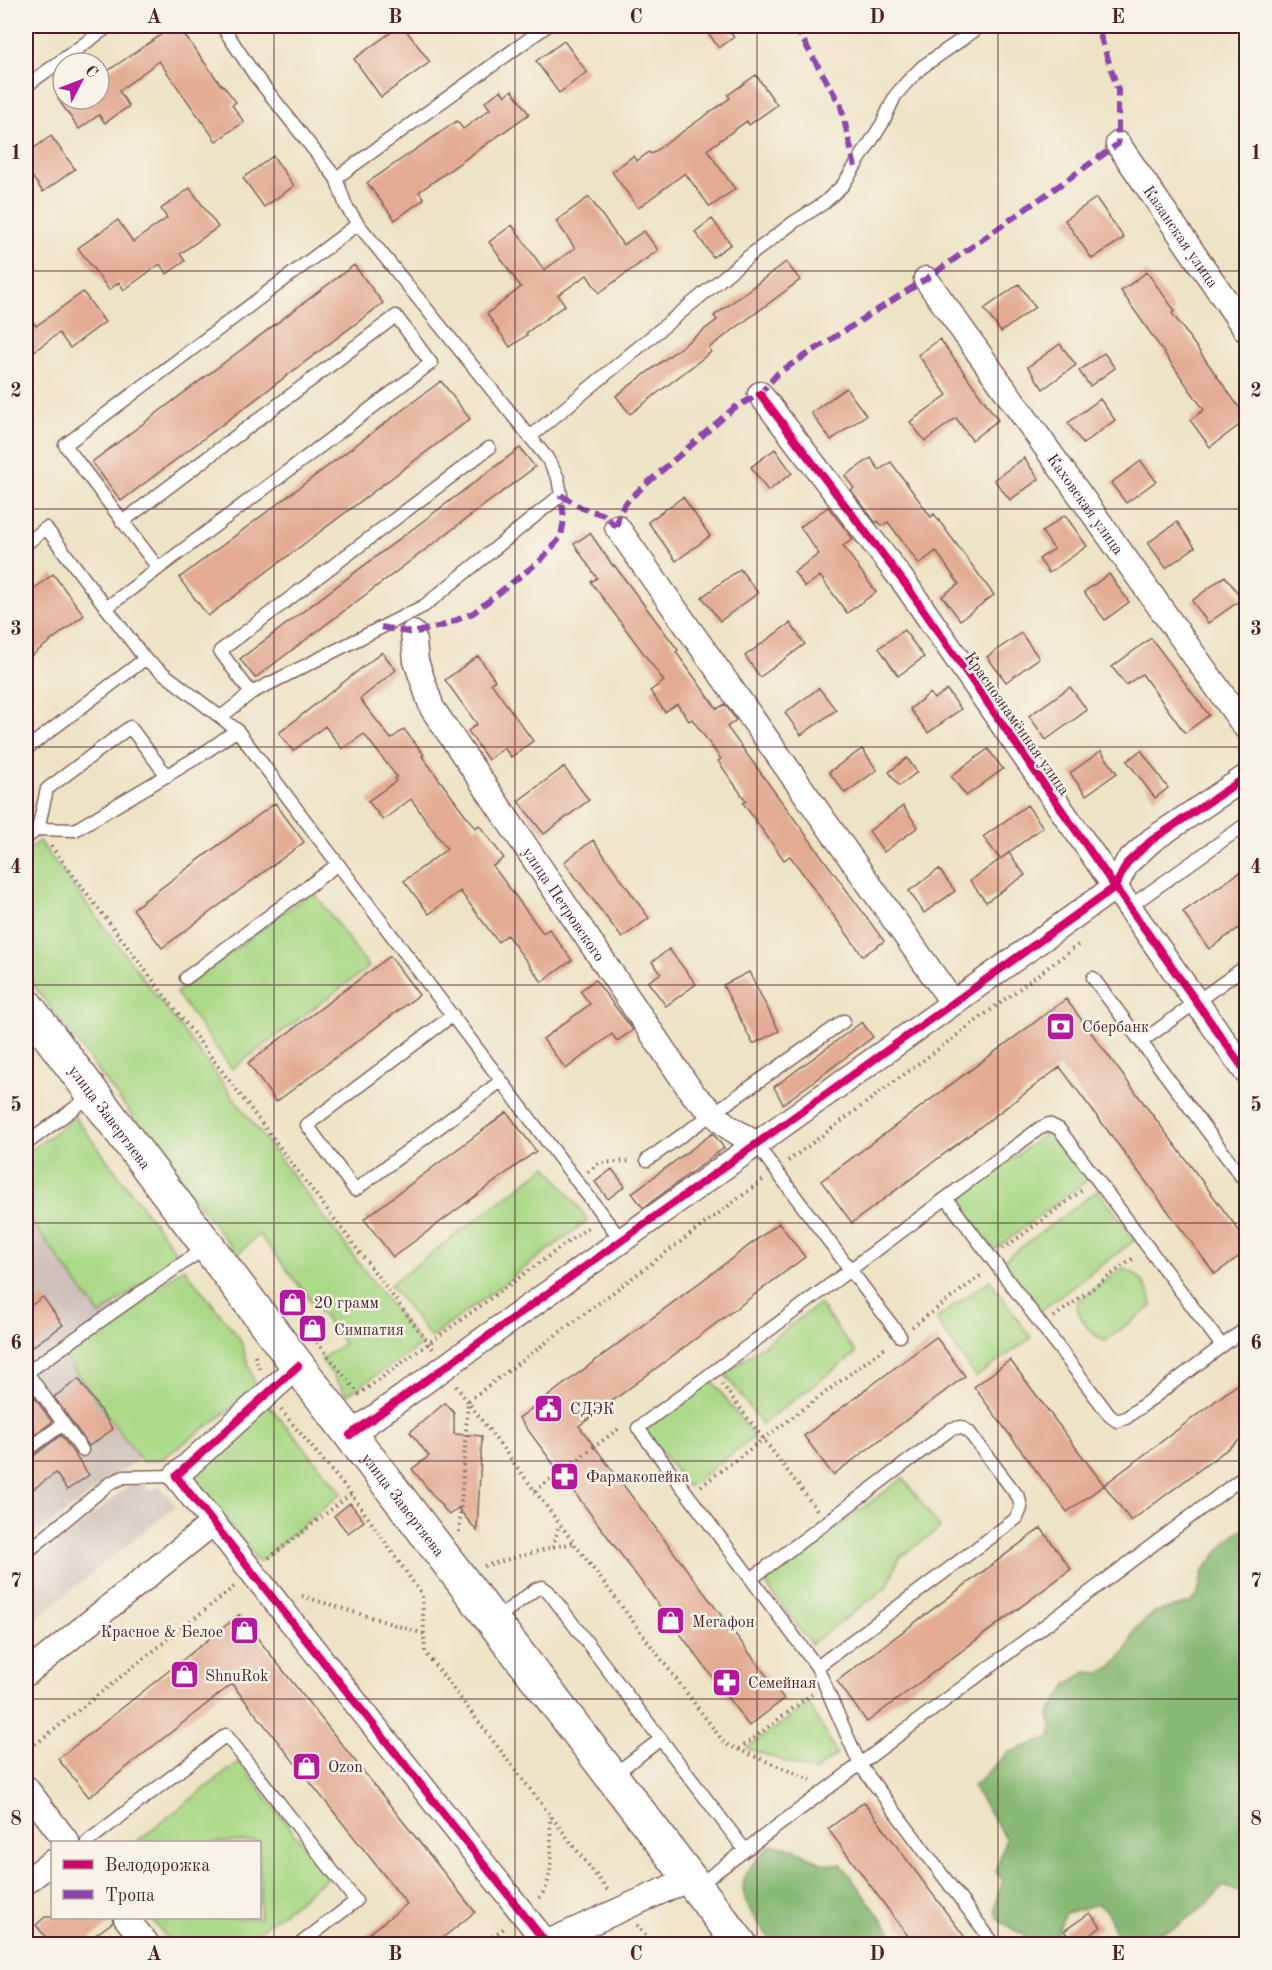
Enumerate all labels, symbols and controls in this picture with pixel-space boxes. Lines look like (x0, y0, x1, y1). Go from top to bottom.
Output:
text: A (146, 8, 162, 28)
text: B (388, 8, 402, 28)
text: C (629, 8, 643, 28)
text: D (869, 8, 885, 28)
text: E (1111, 8, 1125, 28)
north arrow (51, 51, 111, 111)
text: С (81, 63, 100, 82)
text: 1 (10, 144, 22, 164)
text: 1 (1250, 144, 1262, 164)
street label: Казанская улица (1139, 183, 1220, 291)
text: 2 (10, 382, 22, 402)
text: 2 (1250, 382, 1262, 402)
street label: Каховская улица (1043, 451, 1126, 558)
text: 3 (10, 620, 22, 640)
text: 3 (1250, 620, 1262, 640)
street label: Краснознамённая улица (961, 650, 1072, 799)
street label: улица Петровского (518, 845, 607, 965)
text: 4 (10, 858, 22, 878)
text: 4 (1250, 858, 1262, 878)
bank icon: Сбербанк (1045, 1010, 1077, 1042)
place label: Сбербанк (1082, 1020, 1149, 1036)
street label: улица Завертяева (64, 1063, 153, 1173)
text: 5 (10, 1095, 22, 1116)
text: 5 (1250, 1095, 1262, 1116)
shop icon: 20 грамм (277, 1286, 309, 1318)
place label: 20 грамм (314, 1296, 379, 1312)
shop icon: Симпатия (297, 1313, 329, 1345)
place label: Симпатия (334, 1323, 404, 1339)
text: 6 (10, 1334, 22, 1354)
text: 6 (1250, 1334, 1262, 1354)
public building icon: СДЭК (533, 1392, 565, 1424)
place label: СДЭК (570, 1402, 615, 1418)
street label: улица Завертяева (358, 1451, 447, 1560)
pharmacy icon: Фармакопейка (549, 1460, 581, 1492)
place label: Фармакопейка (586, 1470, 689, 1486)
text: 7 (10, 1572, 22, 1592)
text: 7 (1250, 1572, 1262, 1592)
shop icon: Мегафон (655, 1605, 687, 1637)
shop icon: Красное & Белое (228, 1615, 260, 1647)
place label: Мегафон (692, 1615, 755, 1631)
place label: Красное & Белое (101, 1625, 223, 1641)
shop icon: ShnuRok (168, 1659, 200, 1691)
pharmacy icon: Семейная (711, 1666, 743, 1698)
place label: ShnuRok (205, 1669, 269, 1685)
place label: Семейная (748, 1676, 816, 1692)
shop icon: Ozon (291, 1750, 323, 1782)
place label: Ozon (328, 1760, 363, 1776)
text: 8 (10, 1810, 22, 1830)
text: 8 (1250, 1810, 1262, 1830)
legend (51, 1841, 261, 1919)
text: Велодорожка (105, 1857, 210, 1875)
text: Тропа (105, 1887, 155, 1905)
text: A (146, 1945, 162, 1965)
text: B (388, 1945, 402, 1965)
text: C (629, 1945, 643, 1965)
text: D (869, 1945, 885, 1965)
text: E (1111, 1945, 1125, 1965)

